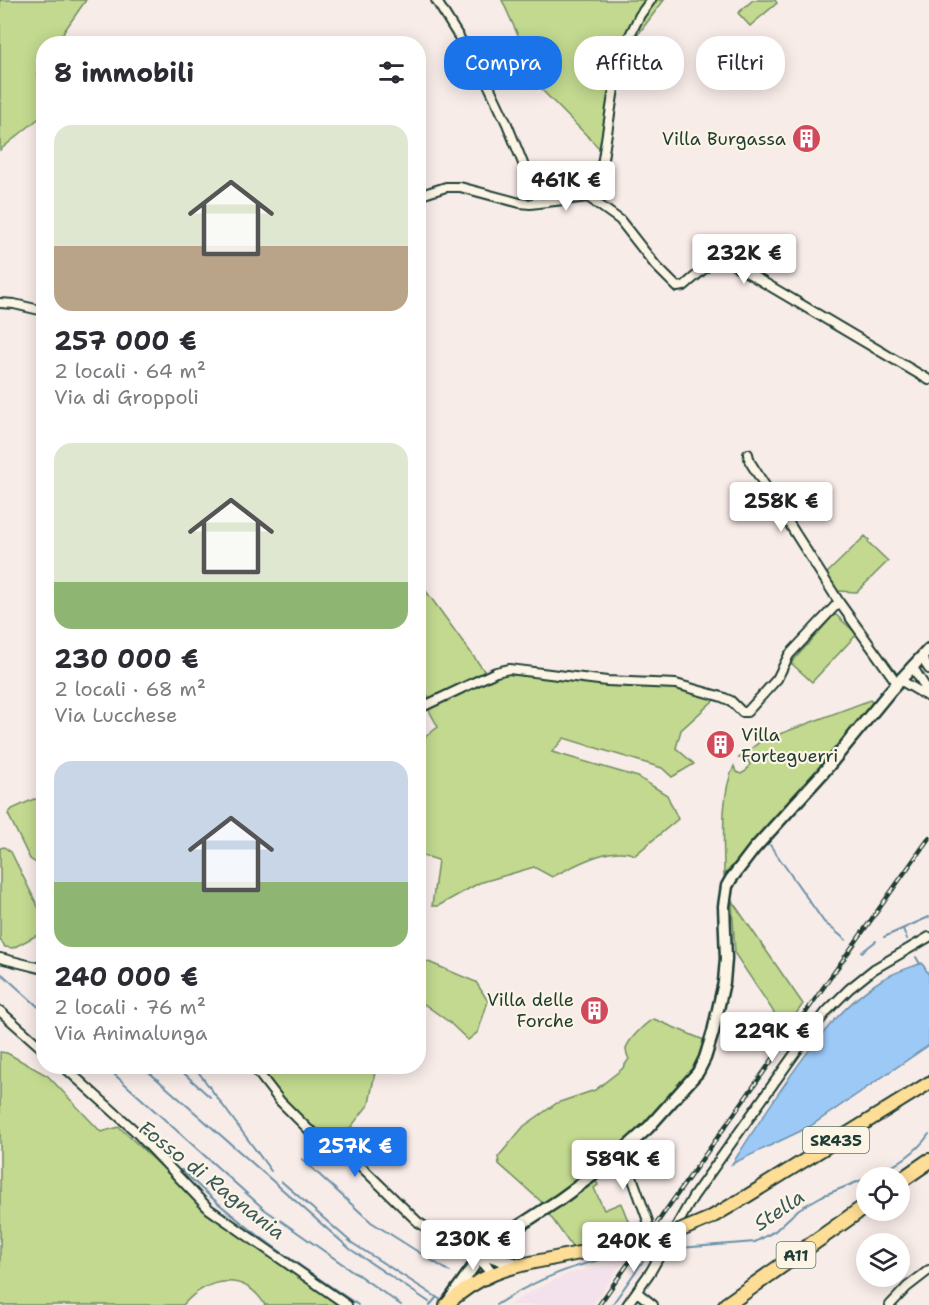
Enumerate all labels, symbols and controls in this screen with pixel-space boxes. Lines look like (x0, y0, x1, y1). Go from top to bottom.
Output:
chip: Compra (444, 36, 562, 90)
chip: Affitta (574, 36, 684, 90)
chip: Filtri (696, 36, 785, 90)
text: 8 immobili (54, 55, 194, 90)
icon: filters (375, 56, 408, 89)
building icon: Villa Burgassa (791, 123, 823, 155)
place label: Villa Burgassa (662, 127, 786, 151)
pin: 461K € (517, 161, 615, 212)
icon: home (177, 164, 285, 272)
text: 461K € (531, 167, 601, 193)
pin: 232K € (695, 234, 793, 285)
text: 232K € (706, 240, 782, 266)
text: 257 000 € (54, 323, 197, 358)
text: 2 locali · 64 m² (54, 358, 206, 384)
text: Via di Groppoli (54, 384, 199, 410)
icon: home (177, 482, 285, 590)
pin: 258K € (732, 482, 830, 533)
text: 258K € (744, 488, 818, 514)
text: 230 000 € (54, 641, 199, 676)
text: 2 locali · 68 m² (54, 676, 206, 702)
text: Via Lucchese (54, 702, 177, 728)
place label: Villa Forteguerri (741, 723, 838, 768)
building icon: Villa Forteguerri (704, 729, 736, 761)
icon: home (177, 800, 285, 908)
text: 240 000 € (54, 959, 198, 994)
place label: Villa delle Forche (487, 988, 574, 1033)
text: 2 locali · 76 m² (54, 994, 206, 1020)
building icon: Villa delle Forche (579, 994, 611, 1026)
pin: 229K € (723, 1012, 821, 1063)
text: 229K € (734, 1018, 810, 1044)
text: Via Animalunga (54, 1020, 207, 1046)
water label: Fosso di Ragnania (134, 1115, 290, 1245)
pin: 257K € (306, 1127, 404, 1178)
road number: SR435 (803, 1127, 869, 1153)
text: 257K € (318, 1133, 392, 1159)
pin: 589K € (574, 1140, 672, 1191)
text: 589K € (586, 1146, 660, 1172)
map controls (856, 1167, 910, 1287)
button: locate (856, 1167, 910, 1221)
water label: Stella (748, 1184, 810, 1236)
pin: 230K € (424, 1220, 522, 1271)
pin: 240K € (585, 1222, 683, 1273)
text: 230K € (435, 1226, 511, 1252)
text: 240K € (596, 1228, 672, 1254)
button: layers (856, 1233, 910, 1287)
road number: A11 (776, 1242, 816, 1268)

